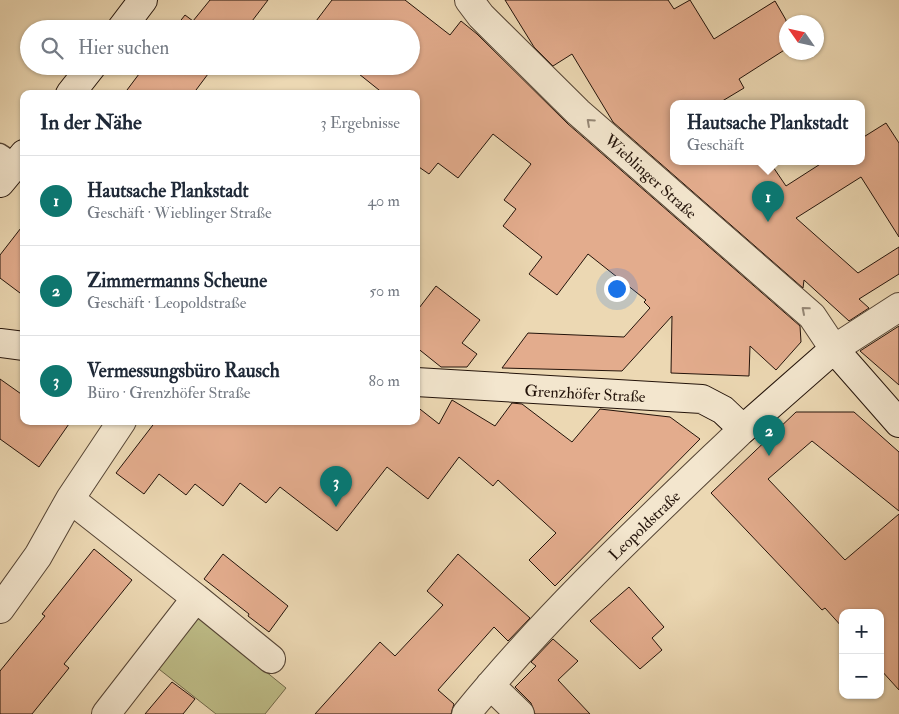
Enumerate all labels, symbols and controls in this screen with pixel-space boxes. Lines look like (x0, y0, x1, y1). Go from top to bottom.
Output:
north arrow (779, 15, 824, 60)
search box (20, 20, 420, 75)
icon: search (38, 34, 66, 62)
text: Hier suchen (78, 36, 169, 60)
popup (670, 100, 865, 165)
text: In der Nähe (40, 109, 142, 136)
text: Hautsache Plankstadt (687, 111, 848, 135)
text: 3 Ergebnisse (320, 113, 400, 133)
one-way arrow (587, 119, 596, 128)
street label: Wieblinger Straße (599, 129, 701, 224)
text: Geschäft (687, 135, 744, 155)
text: Hautsache Plankstadt (87, 179, 249, 203)
pin: 1 (752, 181, 784, 222)
text: 1 (53, 191, 59, 211)
text: 40 m (367, 191, 400, 211)
text: Geschäft · Wieblinger Straße (87, 203, 272, 223)
text: Zimmermanns Scheune (87, 269, 267, 293)
your location (604, 276, 630, 302)
text: 2 (52, 281, 60, 301)
text: 50 m (369, 281, 400, 301)
text: Geschäft · Leopoldstraße (87, 293, 246, 313)
one-way arrow (802, 307, 811, 316)
text: Vermessungsbüro Rausch (87, 359, 280, 383)
text: 3 (53, 371, 59, 391)
text: 80 m (369, 371, 400, 391)
street label: Grenzhöfer Straße (524, 381, 646, 407)
text: Büro · Grenzhöfer Straße (87, 383, 250, 403)
pin: 2 (753, 415, 785, 456)
pin: 3 (320, 466, 352, 507)
street label: Leopoldstraße (605, 486, 686, 566)
map controls (839, 609, 884, 699)
button: + (839, 609, 884, 654)
button: − (839, 654, 884, 699)

